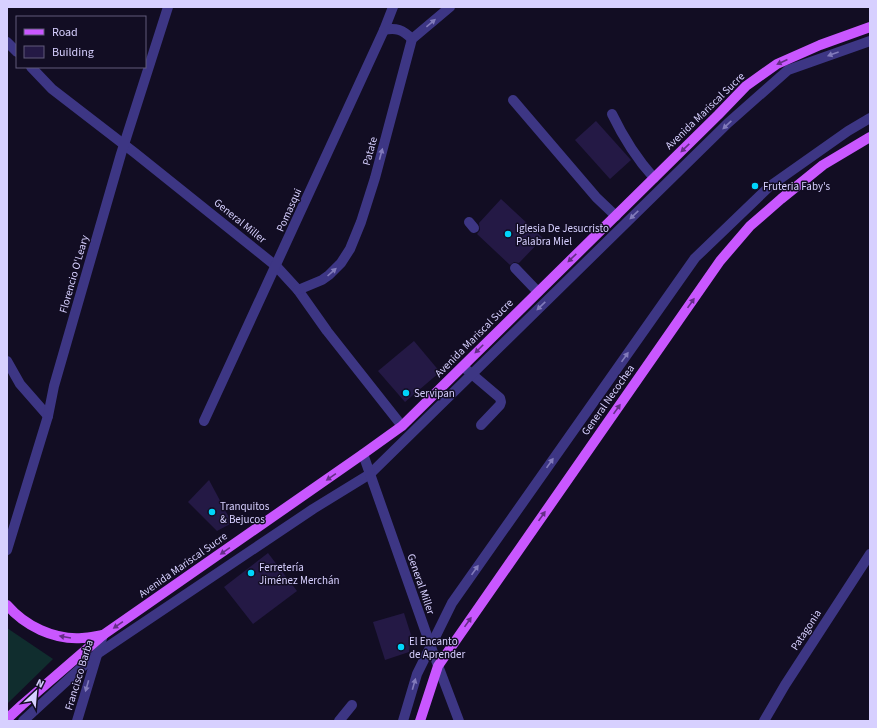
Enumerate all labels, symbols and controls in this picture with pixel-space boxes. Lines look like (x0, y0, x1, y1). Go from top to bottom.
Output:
legend (16, 16, 146, 68)
one-way arrow (426, 18, 437, 27)
text: Road (52, 24, 78, 41)
text: Building (52, 44, 94, 61)
one-way arrow (827, 51, 839, 57)
one-way arrow (776, 59, 787, 65)
street label: Avenida Mariscal Sucre (662, 69, 748, 153)
one-way arrow (722, 120, 732, 129)
street label: Patate (359, 135, 381, 167)
one-way arrow (680, 143, 690, 153)
one-way arrow (379, 147, 385, 160)
place label: Fruteria Faby's (763, 179, 831, 194)
marker: Fruteria Faby's (750, 181, 760, 191)
street label: Pomasqui (273, 186, 305, 234)
street label: General Miller (211, 195, 269, 247)
one-way arrow (629, 211, 639, 220)
place label: Iglesia De Jesucristo Palabra Miel (516, 221, 609, 249)
marker: Iglesia De Jesucristo Palabra Miel (503, 229, 513, 239)
street label: Florencio O'Leary (56, 233, 92, 315)
one-way arrow (567, 253, 577, 263)
one-way arrow (327, 267, 337, 277)
street label: Avenida Mariscal Sucre (432, 295, 517, 380)
one-way arrow (687, 297, 695, 308)
one-way arrow (536, 301, 546, 311)
one-way arrow (474, 345, 484, 354)
one-way arrow (621, 352, 629, 362)
street label: General Necochea (578, 362, 638, 438)
place label: Servipan (414, 386, 455, 401)
marker: Servipan (401, 388, 411, 398)
one-way arrow (613, 404, 621, 414)
one-way arrow (546, 458, 554, 469)
one-way arrow (326, 473, 337, 481)
place label: Tranquitos & Bejucos (220, 499, 270, 527)
marker: Tranquitos & Bejucos (207, 507, 217, 517)
one-way arrow (538, 510, 546, 521)
street label: Avenida Mariscal Sucre (136, 528, 231, 601)
one-way arrow (219, 547, 230, 555)
street label: General Miller (404, 552, 438, 617)
place label: Ferretería Jiménez Merchán (259, 560, 340, 588)
one-way arrow (471, 564, 480, 575)
marker: Ferretería Jiménez Merchán (246, 568, 256, 578)
street label: Patagonia (787, 607, 825, 653)
one-way arrow (464, 617, 472, 628)
one-way arrow (113, 621, 123, 629)
one-way arrow (58, 634, 71, 640)
place label: El Encanto de Aprender (409, 634, 466, 662)
street label: Francisco Barba (61, 638, 97, 712)
marker: El Encanto de Aprender (396, 642, 406, 652)
north arrow (16, 672, 56, 712)
text: N (34, 675, 47, 692)
one-way arrow (411, 677, 417, 689)
one-way arrow (84, 680, 90, 692)

